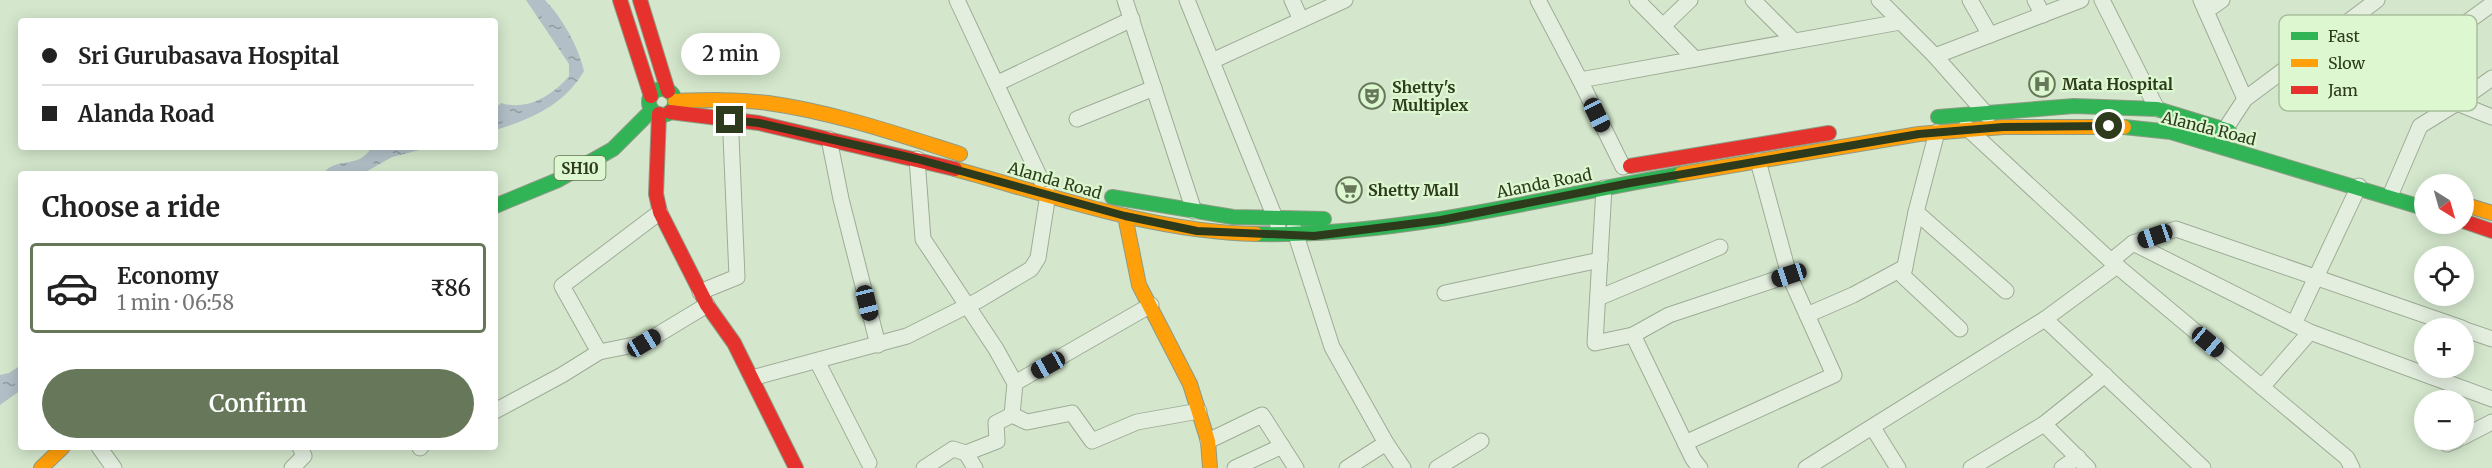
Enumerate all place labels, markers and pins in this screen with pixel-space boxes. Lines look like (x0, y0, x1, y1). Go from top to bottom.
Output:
hospital icon: Mata Hospital (2027, 69, 2057, 99)
place label: Mata Hospital (2062, 74, 2173, 94)
place label: Shetty's Multiplex (1392, 77, 1469, 115)
theatre icon: Shetty's Multiplex (1357, 81, 1387, 111)
supermarket icon: Shetty Mall (1334, 175, 1364, 205)
place label: Shetty Mall (1368, 180, 1459, 200)

